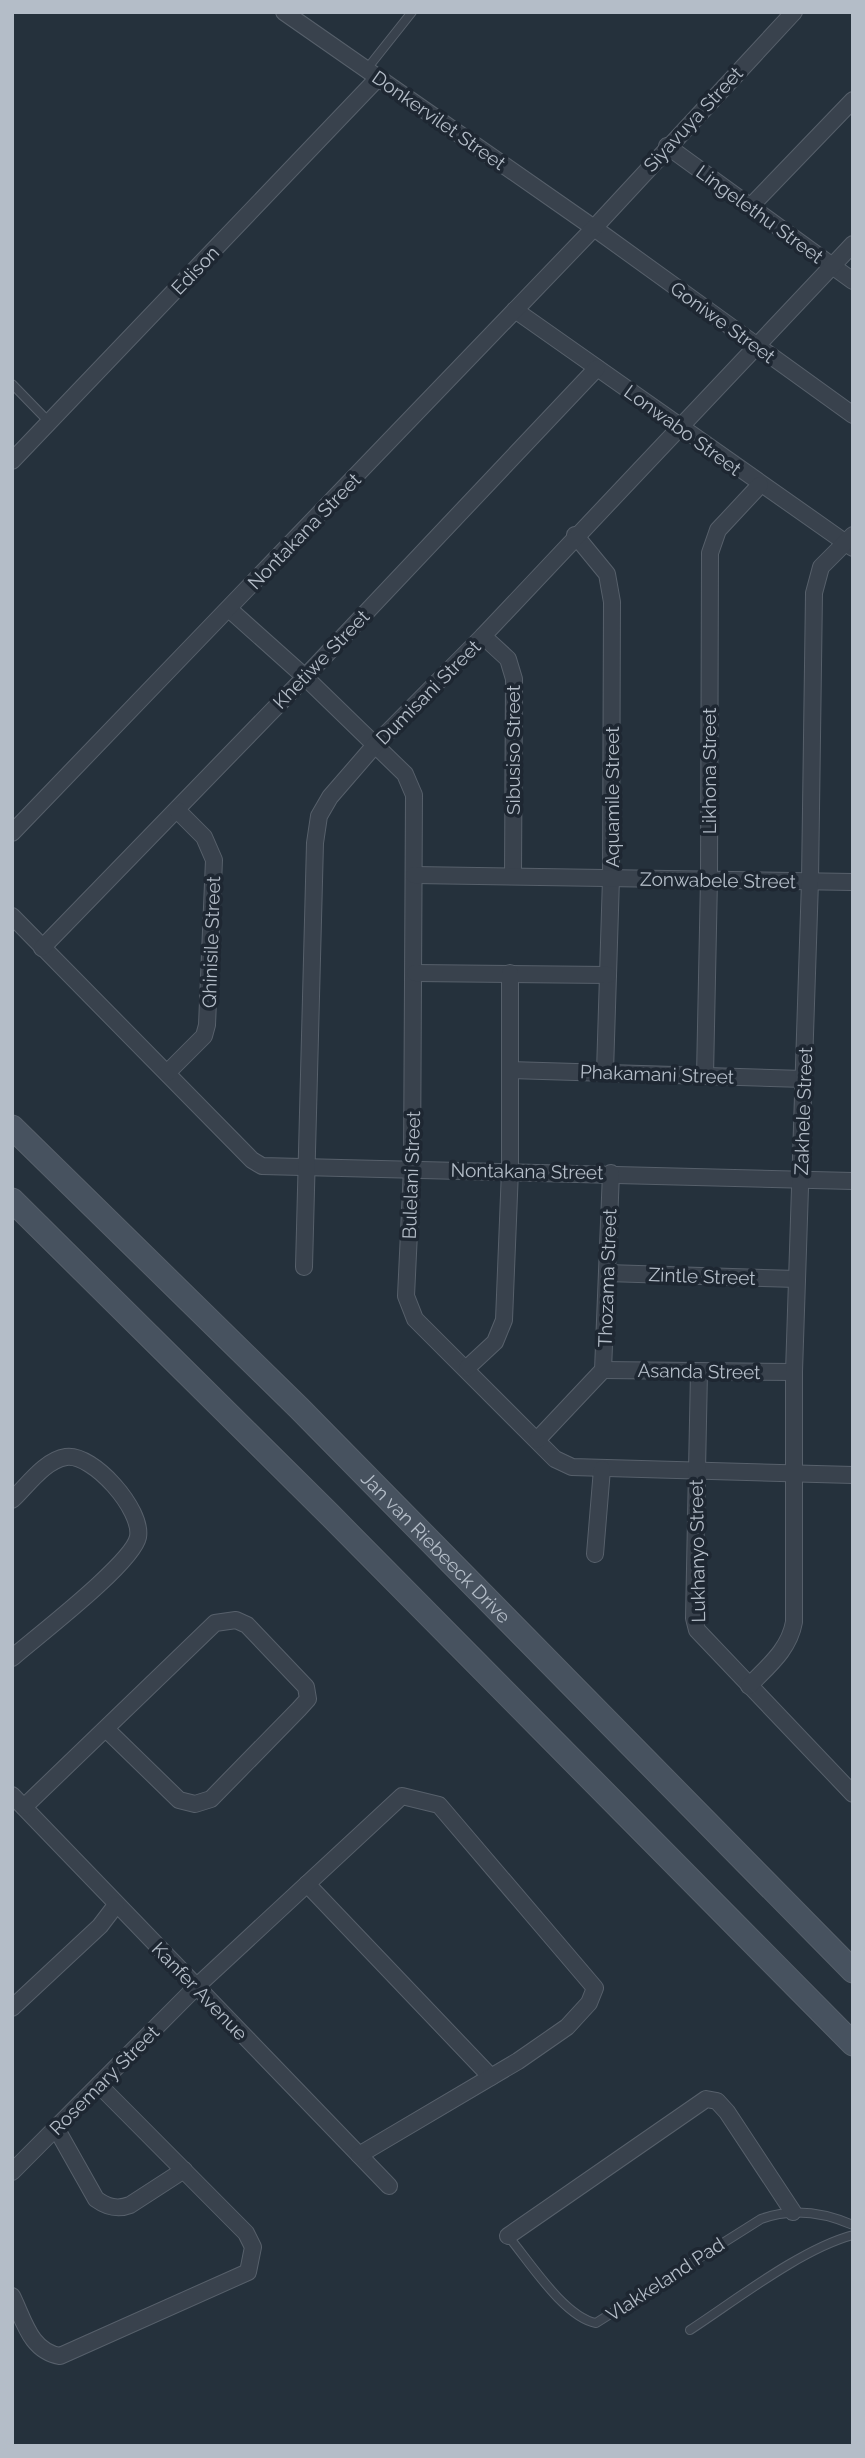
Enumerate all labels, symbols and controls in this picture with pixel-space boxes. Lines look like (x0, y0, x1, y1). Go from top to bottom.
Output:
street label: Siyavuya Street (639, 62, 748, 176)
street label: Donkervilet Street (368, 66, 510, 175)
street label: Lingelethu Street (692, 161, 828, 268)
street label: Edison (167, 241, 223, 299)
street label: Goniwe Street (666, 277, 780, 368)
street label: Lonwabo Street (620, 380, 746, 480)
street label: Nontakana Street (243, 468, 365, 594)
street label: Khetiwe Street (268, 605, 374, 713)
street label: Dumisani Street (371, 635, 485, 749)
street label: Sibusiso Street (502, 684, 524, 815)
street label: Likhona Street (698, 707, 720, 834)
street label: Aquamile Street (601, 726, 623, 868)
street label: Zonwabele Street (640, 868, 797, 892)
street label: Qhinisile Street (198, 875, 224, 1008)
street label: Zakhele Street (790, 1046, 816, 1176)
street label: Phakamani Street (580, 1060, 735, 1088)
street label: Bulelani Street (398, 1110, 424, 1240)
street label: Nontakana Street (450, 1159, 604, 1183)
street label: Thozama Street (594, 1208, 620, 1348)
street label: Zintle Street (648, 1263, 757, 1289)
street label: Asanda Street (637, 1359, 761, 1383)
street label: Jan van Riebeeck Drive (357, 1467, 515, 1627)
street label: Lukhanyo Street (685, 1478, 709, 1623)
street label: Kanfer Avenue (148, 1937, 252, 2045)
street label: Rosemary Street (45, 2020, 164, 2139)
street label: Vlakkeland Pad (602, 2233, 728, 2325)

